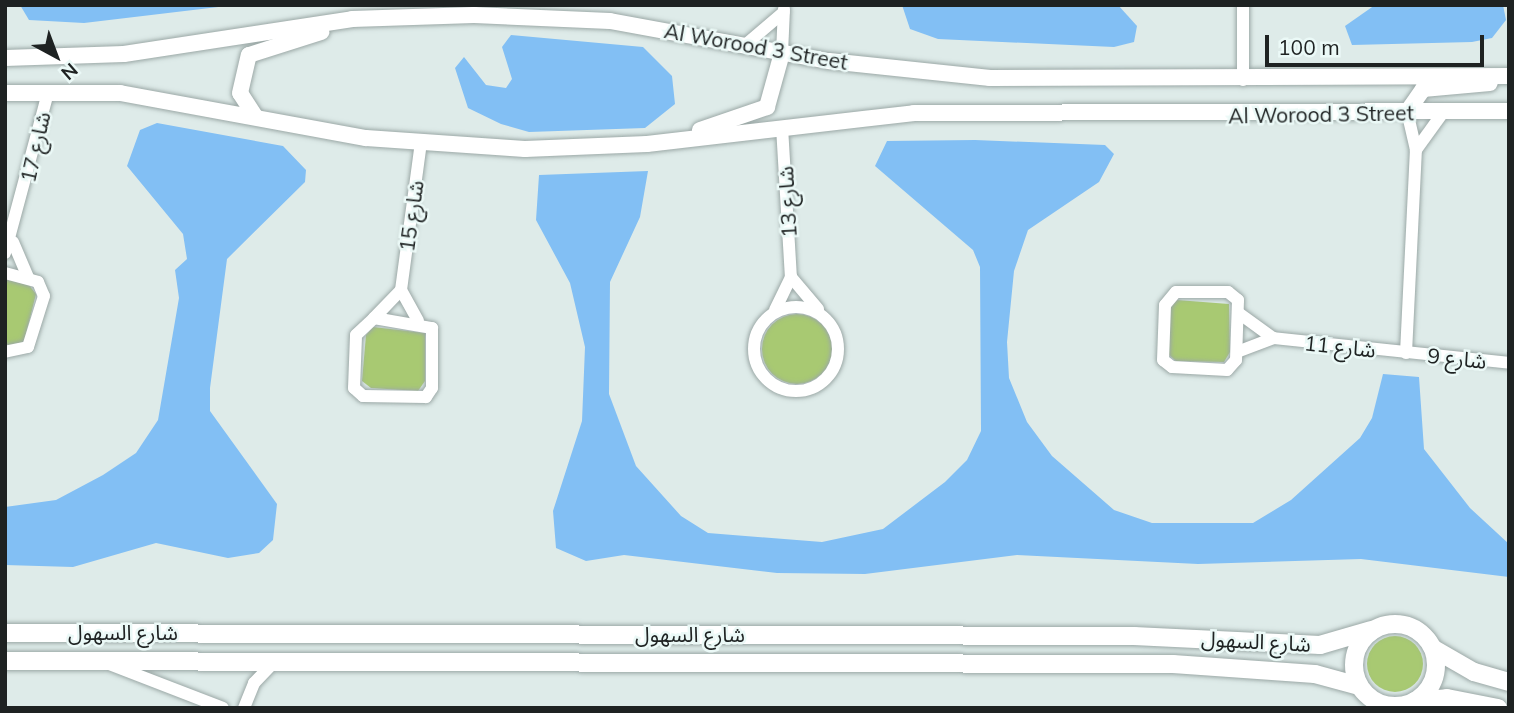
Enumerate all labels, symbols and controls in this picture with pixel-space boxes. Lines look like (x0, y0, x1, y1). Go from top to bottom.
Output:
street label: Al Worood 3 Street (662, 17, 850, 75)
north arrow (21, 21, 91, 91)
scale bar (1269, 21, 1488, 65)
text: 100 m (1278, 34, 1340, 60)
text: N (56, 58, 83, 86)
street label: Al Worood 3 Street (1228, 100, 1414, 128)
street label: شارع 17 (15, 109, 55, 185)
street label: شارع 13 (773, 166, 801, 238)
street label: شارع 15 (394, 179, 428, 253)
street label: شارع 11 (1303, 330, 1377, 362)
street label: شارع 9 (1426, 342, 1488, 374)
street label: شارع السهول (68, 619, 178, 645)
street label: شارع السهول (635, 621, 745, 647)
street label: شارع السهول (1200, 626, 1312, 656)

